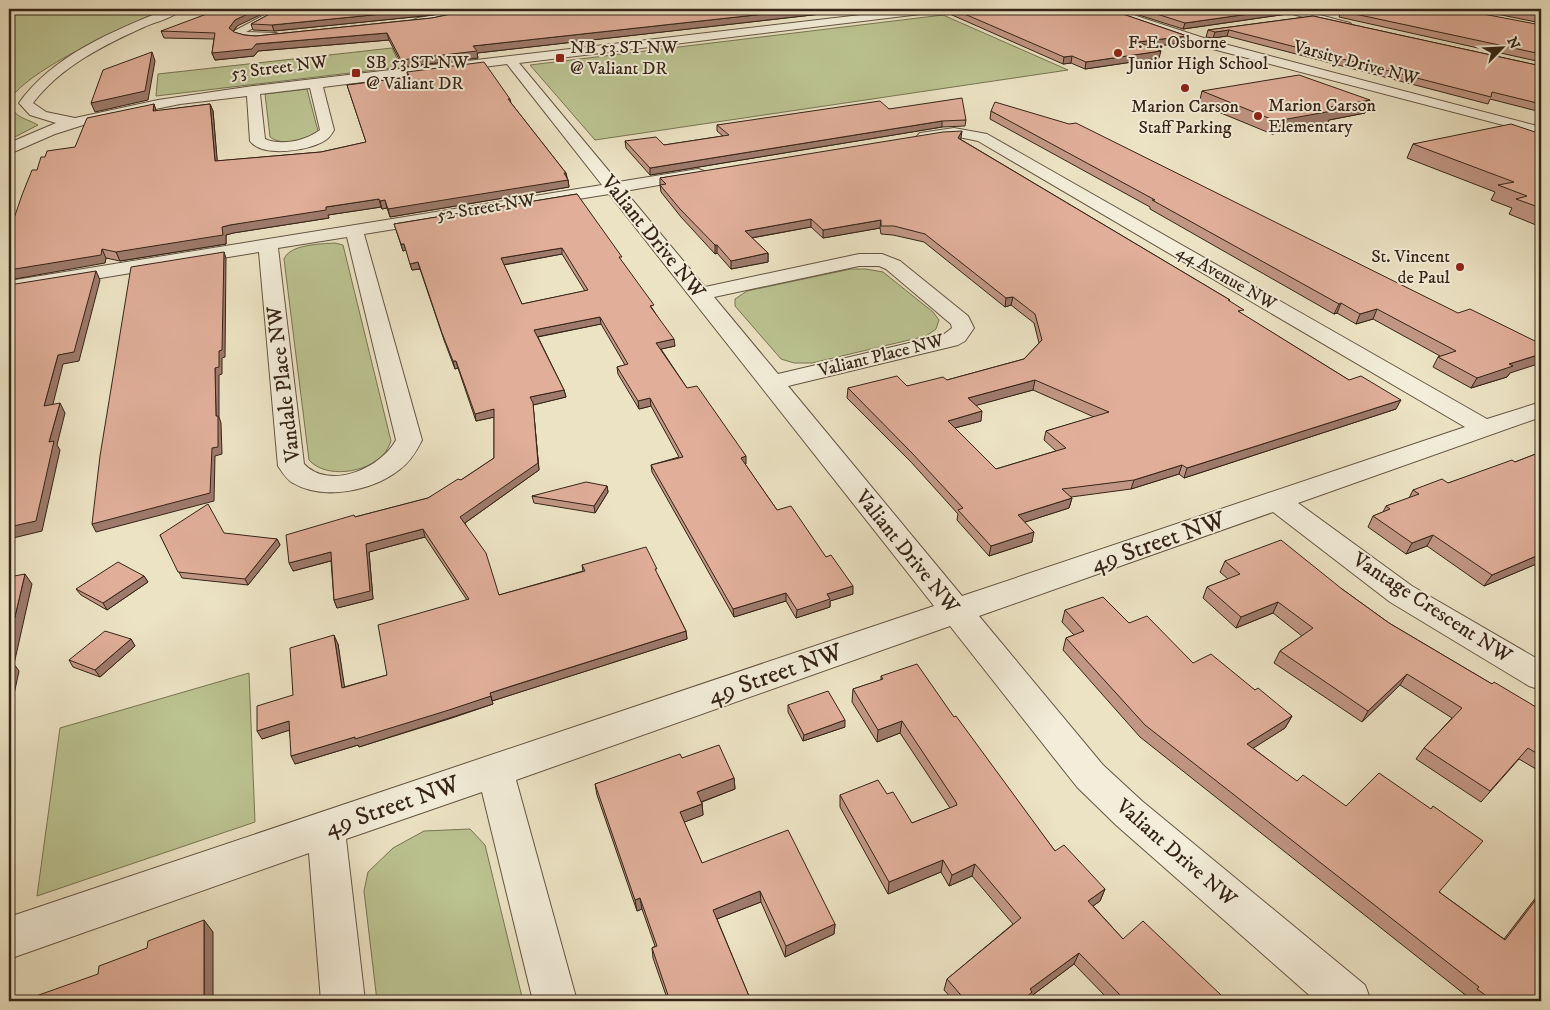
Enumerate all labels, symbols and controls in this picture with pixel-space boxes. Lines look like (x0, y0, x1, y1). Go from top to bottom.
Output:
north arrow (1478, 22, 1528, 72)
place label: F. E. Osborne Junior High School (1126, 32, 1269, 75)
text: N (1502, 34, 1524, 52)
street label: Varsity Drive NW (1290, 35, 1421, 90)
place label: NB 53 ST NW @ Valiant DR (570, 37, 678, 80)
marker: F. E. Osborne Junior High School (1112, 47, 1124, 59)
street label: 53 Street NW (229, 51, 329, 85)
place label: SB 53 ST NW @ Valiant DR (366, 52, 469, 95)
marker: NB 53 ST NW @ Valiant DR (554, 52, 566, 64)
marker: SB 53 ST NW @ Valiant DR (350, 67, 362, 79)
marker: Marion Carson Staff Parking (1179, 82, 1191, 94)
place label: Marion Carson Elementary (1268, 95, 1377, 138)
place label: Marion Carson Staff Parking (1131, 96, 1240, 139)
marker: Marion Carson Elementary (1252, 110, 1264, 122)
street label: Valiant Drive NW (595, 169, 711, 305)
street label: 52 Street NW (435, 189, 537, 227)
street label: 44 Avenue NW (1172, 241, 1280, 316)
place label: St. Vincent de Paul (1371, 246, 1451, 289)
marker: St. Vincent de Paul (1454, 261, 1466, 273)
street label: Vandale Place NW (261, 304, 307, 464)
street label: Valiant Place NW (815, 330, 946, 382)
street label: Valiant Drive NW (849, 484, 965, 620)
street label: 49 Street NW (1087, 504, 1230, 579)
street label: Vantage Crescent NW (1347, 546, 1517, 670)
street label: 49 Street NW (704, 636, 847, 711)
street label: 49 Street NW (321, 768, 464, 843)
street label: Valiant Drive NW (1110, 793, 1242, 913)

